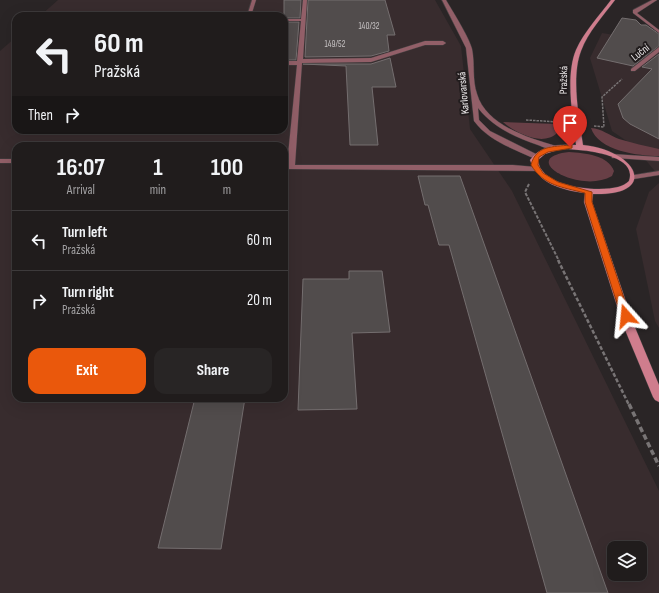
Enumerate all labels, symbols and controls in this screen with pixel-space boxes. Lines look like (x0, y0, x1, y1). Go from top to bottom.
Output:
house number: 140/32 (358, 21, 380, 32)
text: 60 m (94, 27, 143, 60)
icon: left (28, 28, 80, 80)
house number: 149/52 (325, 39, 346, 50)
street label: Luční (629, 41, 653, 64)
text: Pražská (94, 61, 140, 82)
street label: Pražská (557, 66, 570, 94)
street label: Karlovarská (455, 71, 472, 115)
icon: right (61, 104, 83, 126)
text: Then (28, 106, 53, 125)
pin (553, 106, 587, 147)
icon: arrive (559, 112, 581, 134)
text: 16:07 (57, 153, 105, 182)
text: 1 (153, 153, 163, 182)
text: 100 (211, 153, 243, 182)
text: Arrival (67, 182, 95, 198)
text: min (150, 182, 166, 198)
text: m (223, 182, 231, 198)
text: Turn left (62, 223, 107, 242)
icon: left (28, 230, 50, 252)
text: 60 m (247, 231, 272, 250)
text: Pražská (62, 242, 95, 258)
text: Turn right (62, 283, 114, 302)
icon: right (28, 290, 50, 312)
text: 20 m (247, 291, 272, 310)
position arrow (605, 295, 647, 337)
text: Pražská (62, 302, 95, 318)
button: Exit (28, 348, 146, 394)
button: Share (154, 348, 272, 394)
map controls (607, 541, 647, 581)
button: layers (607, 541, 647, 581)

